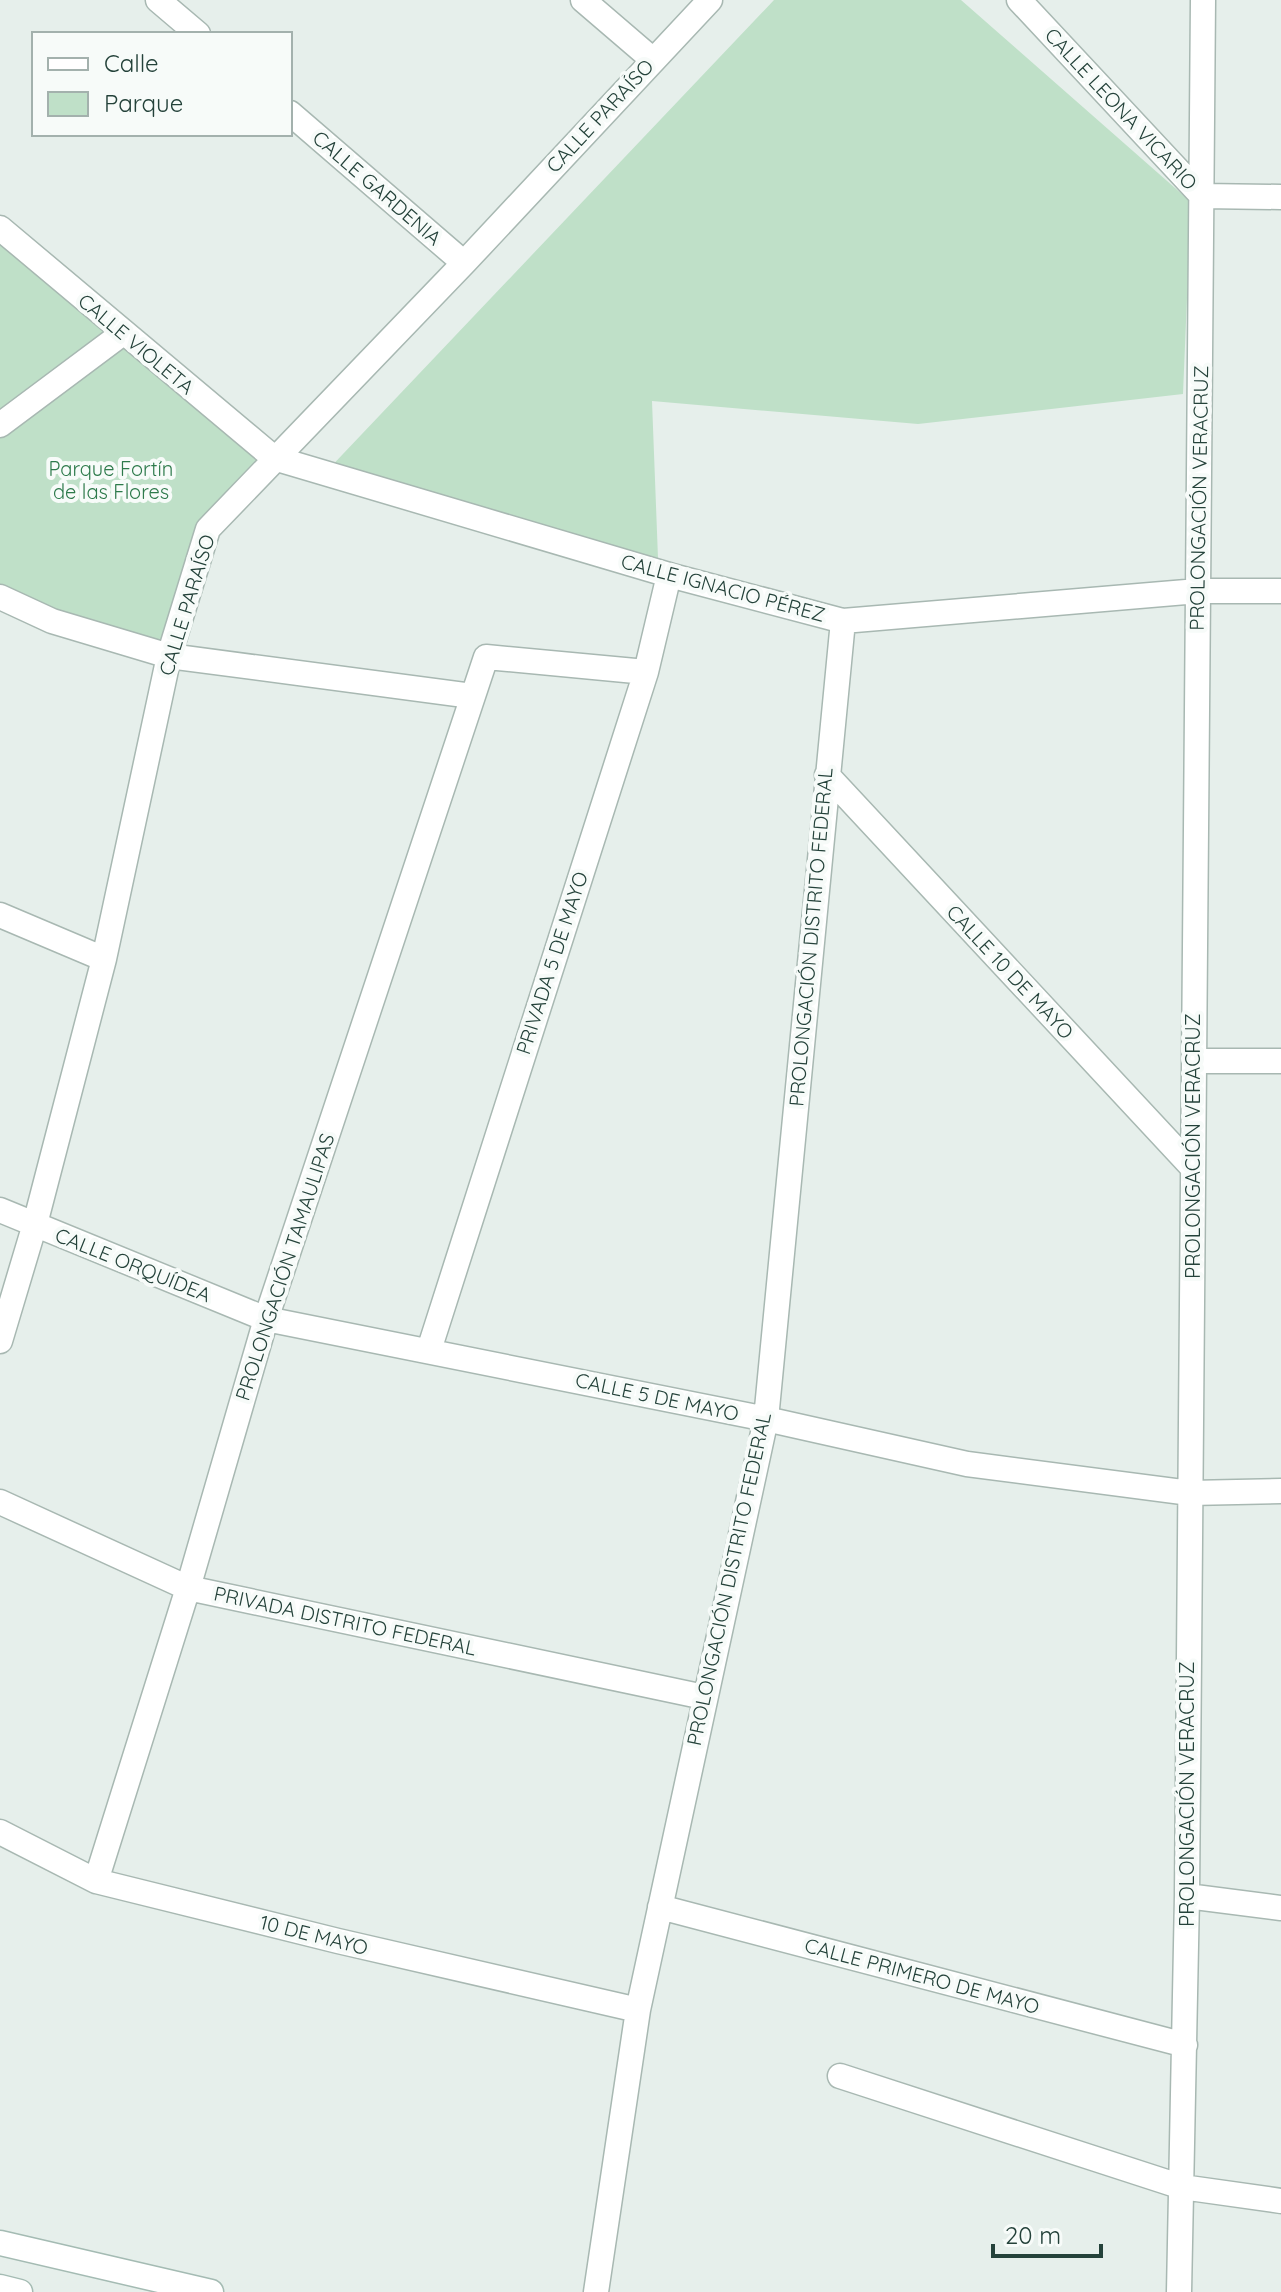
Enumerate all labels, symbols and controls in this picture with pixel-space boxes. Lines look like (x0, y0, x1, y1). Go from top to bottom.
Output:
street label: CALLE LEONA VICARIO (1040, 22, 1203, 195)
legend (32, 32, 292, 136)
text: Calle (104, 48, 159, 78)
street label: CALLE PARAÍSO (541, 54, 659, 178)
text: Parque (104, 88, 183, 118)
street label: CALLE GARDENIA (308, 125, 447, 250)
street label: CALLE VIOLETA (73, 288, 199, 399)
street label: PROLONGACIÓN VERACRUZ (1184, 365, 1213, 631)
park label: Parque Fortín de las Flores (49, 456, 173, 504)
street label: CALLE PARAÍSO (153, 531, 220, 678)
street label: CALLE IGNACIO PÉREZ (618, 548, 828, 627)
street label: PROLONGACIÓN DISTRITO FEDERAL (783, 766, 838, 1107)
street label: PRIVADA 5 DE MAYO (510, 868, 593, 1057)
street label: CALLE 10 DE MAYO (942, 899, 1079, 1044)
street label: PROLONGACIÓN VERACRUZ (1180, 1013, 1205, 1279)
street label: PROLONGACIÓN TAMAULIPAS (229, 1130, 340, 1404)
street label: CALLE ORQUÍDEA (52, 1222, 215, 1307)
street label: CALLE 5 DE MAYO (573, 1367, 741, 1426)
street label: PROLONGACIÓN DISTRITO FEDERAL (681, 1410, 776, 1748)
street label: PRIVADA DISTRITO FEDERAL (212, 1580, 479, 1661)
street label: PROLONGACIÓN VERACRUZ (1174, 1661, 1199, 1927)
street label: 10 DE MAYO (257, 1909, 371, 1960)
street label: CALLE PRIMERO DE MAYO (802, 1932, 1042, 2019)
scale bar (993, 2208, 1101, 2258)
text: 20 m (1005, 2220, 1061, 2250)

